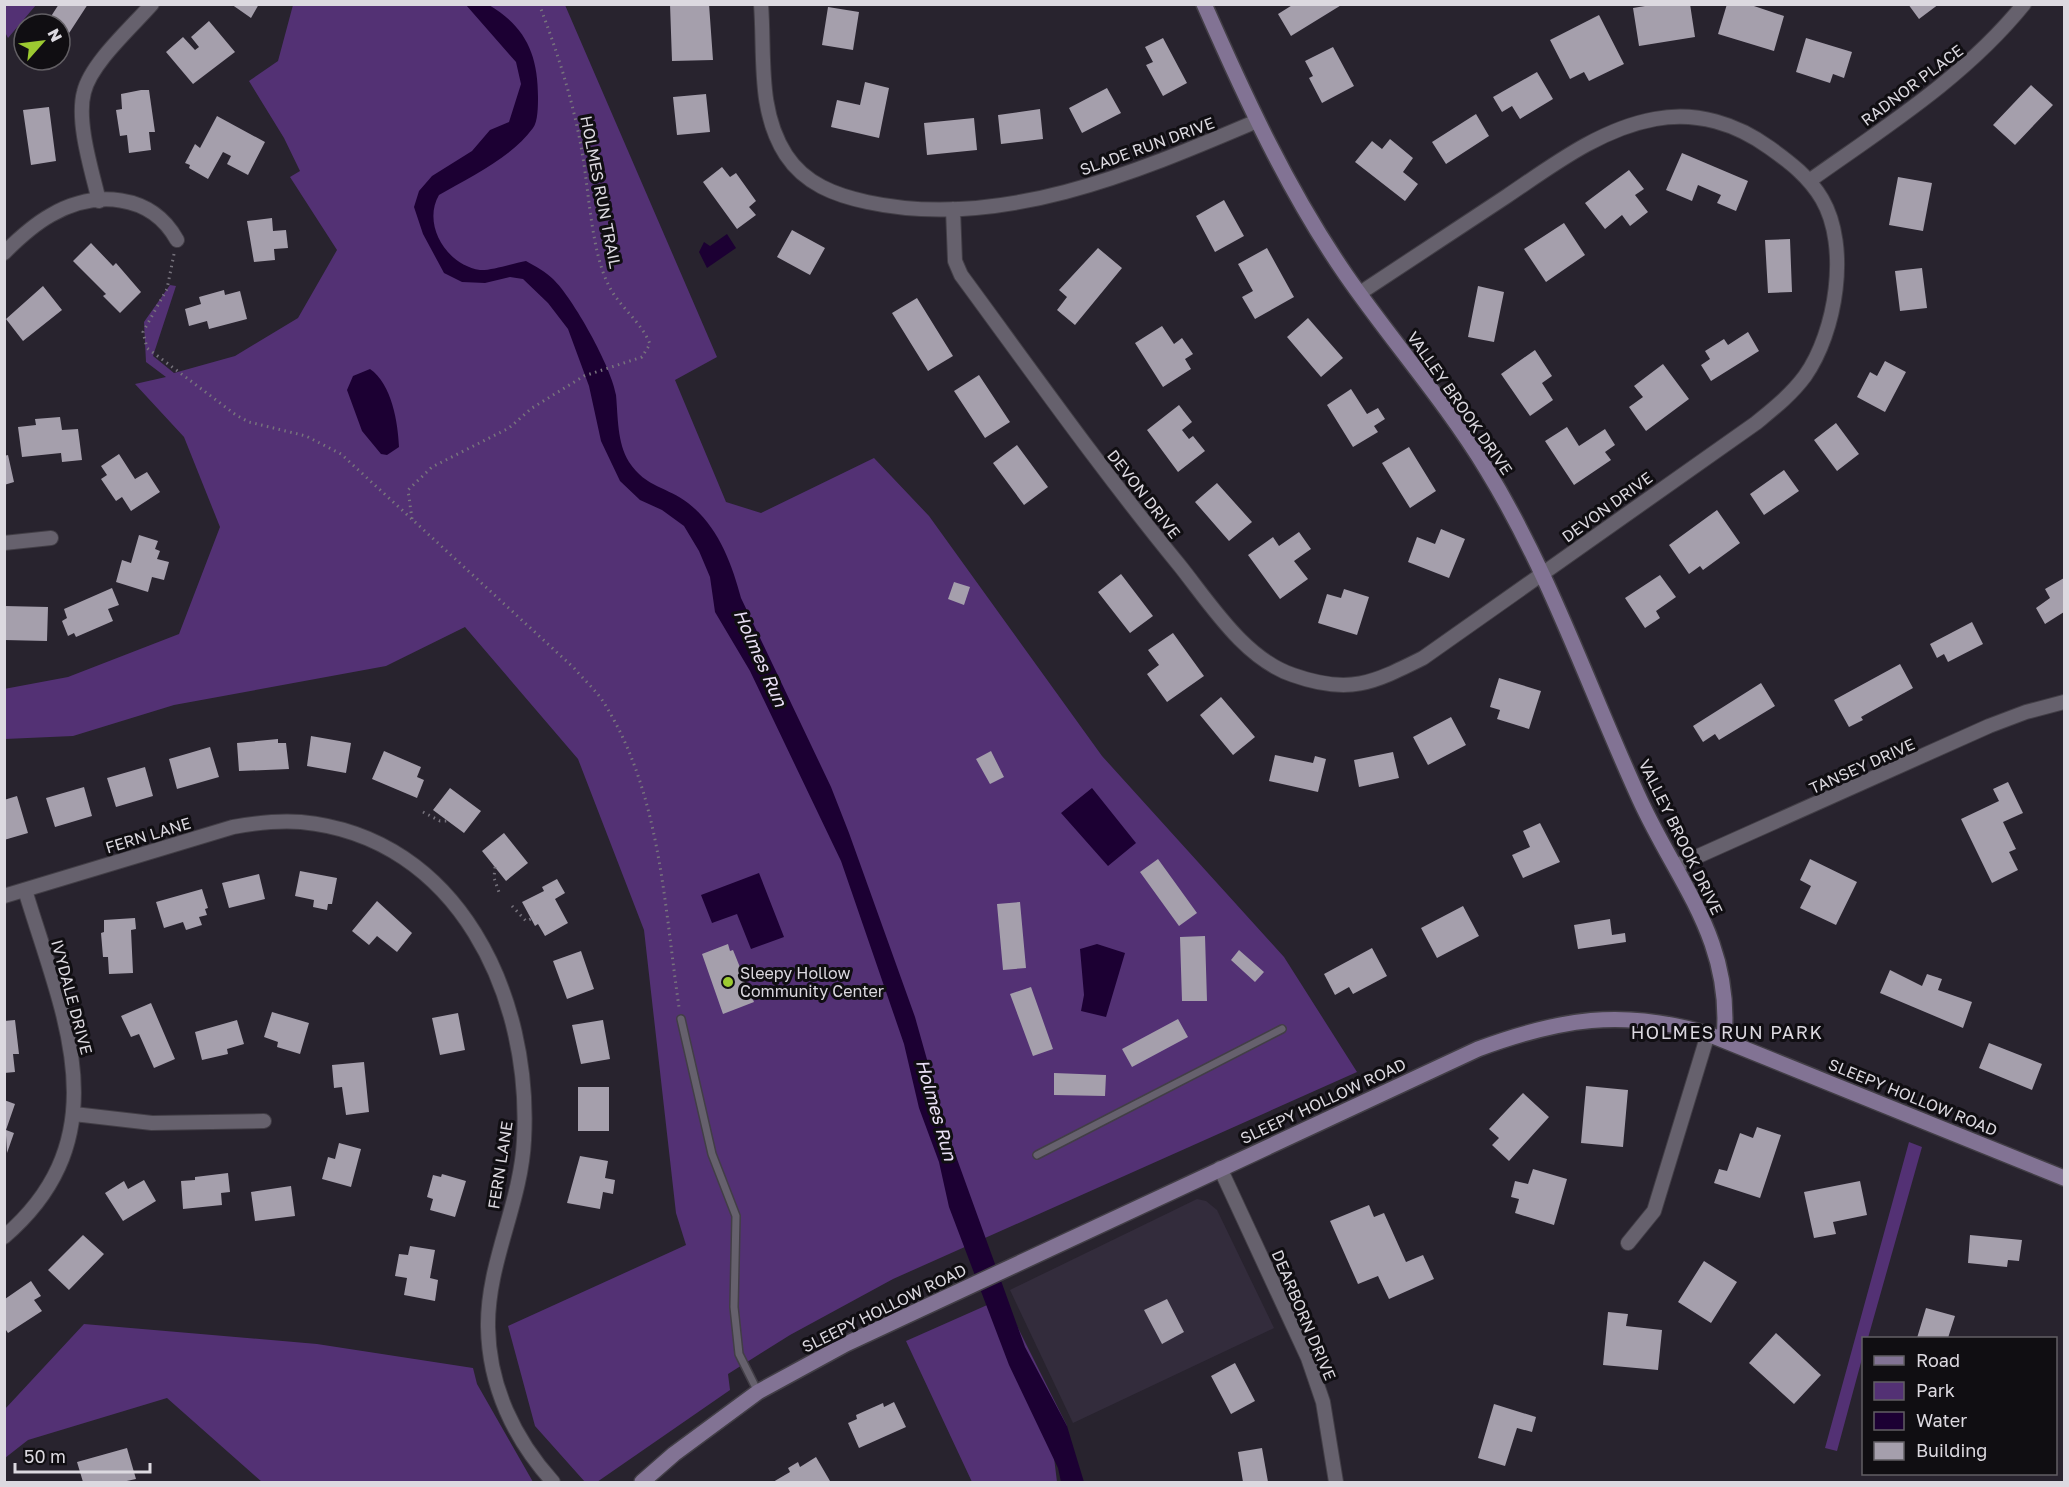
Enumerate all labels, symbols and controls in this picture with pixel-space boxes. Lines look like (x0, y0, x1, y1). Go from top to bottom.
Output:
north arrow (12, 12, 72, 72)
text: N (44, 25, 67, 45)
street label: RADNOR PLACE (1857, 40, 1967, 130)
street label: SLADE RUN DRIVE (1077, 112, 1217, 180)
street label: HOLMES RUN TRAIL (576, 114, 626, 270)
street label: VALLEY BROOK DRIVE (1403, 328, 1517, 478)
street label: DEVON DRIVE (1103, 446, 1185, 542)
street label: DEVON DRIVE (1558, 467, 1656, 547)
water label: Holmes Run (730, 605, 793, 711)
street label: TANSEY DRIVE (1806, 734, 1918, 798)
street label: VALLEY BROOK DRIVE (1635, 756, 1727, 918)
street label: FERN LANE (103, 812, 193, 858)
street label: IVYDALE DRIVE (47, 937, 97, 1057)
place label: Sleepy Hollow Community Center (740, 963, 884, 1001)
marker: Sleepy Hollow Community Center (721, 975, 735, 989)
district label: HOLMES RUN PARK (1631, 1021, 1823, 1043)
street label: SLEEPY HOLLOW ROAD (1237, 1054, 1409, 1148)
street label: SLEEPY HOLLOW ROAD (1826, 1054, 2000, 1140)
water label: Holmes Run (912, 1056, 962, 1164)
street label: FERN LANE (483, 1120, 517, 1210)
street label: DEARBORN DRIVE (1268, 1247, 1340, 1383)
street label: SLEEPY HOLLOW ROAD (799, 1259, 969, 1357)
legend (1862, 1337, 2057, 1475)
text: Road (1916, 1349, 1960, 1371)
text: Park (1916, 1379, 1955, 1401)
text: Water (1916, 1409, 1967, 1431)
scale bar (15, 1436, 150, 1474)
text: Building (1916, 1439, 1987, 1461)
text: 50 m (24, 1445, 66, 1467)

